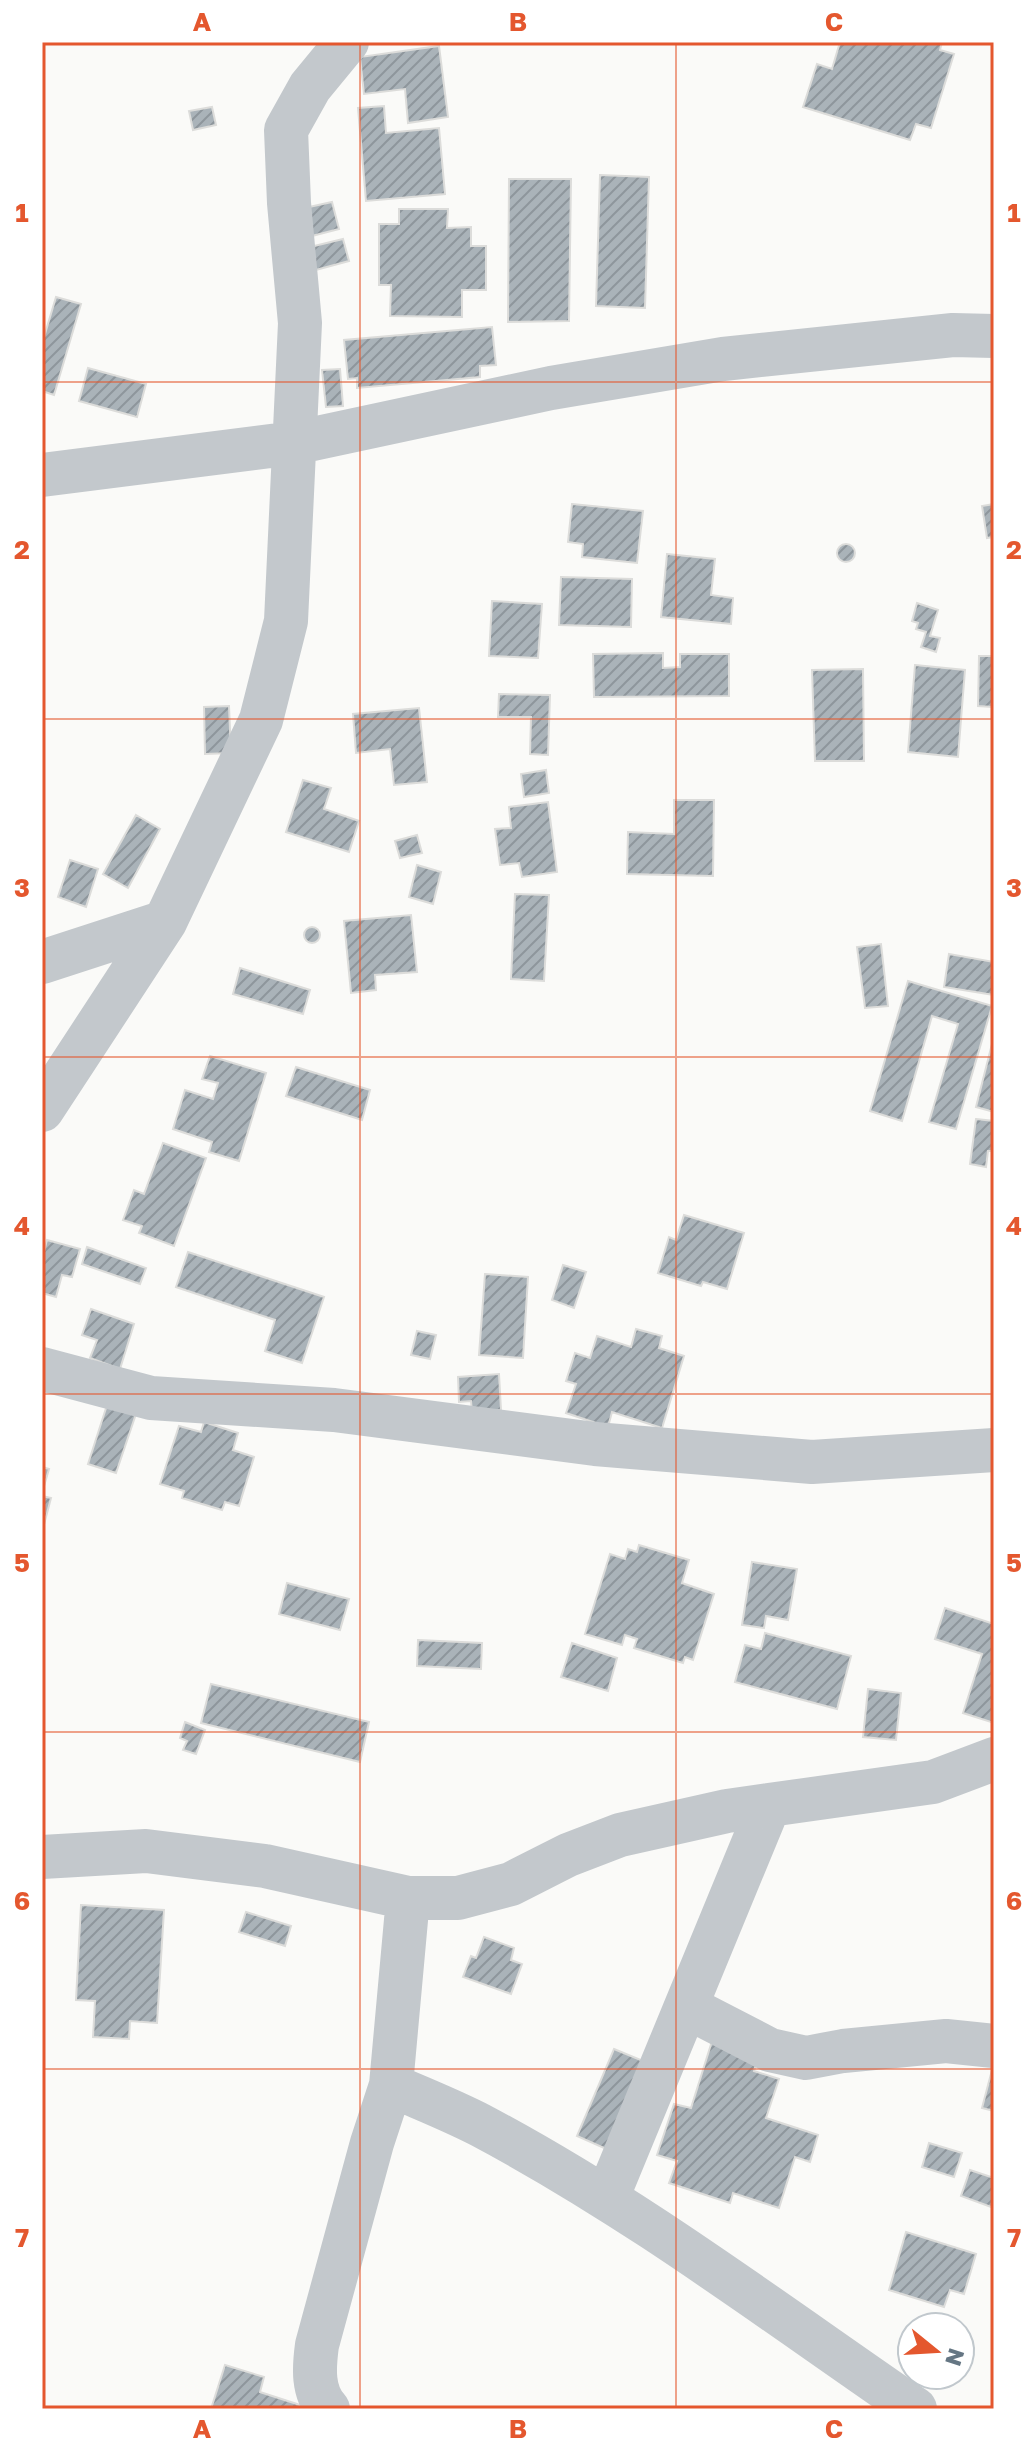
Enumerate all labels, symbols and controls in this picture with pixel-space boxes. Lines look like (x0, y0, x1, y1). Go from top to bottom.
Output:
text: A (193, 6, 212, 37)
text: B (509, 6, 527, 37)
text: C (825, 6, 843, 37)
text: 1 (15, 197, 29, 228)
text: 1 (1007, 197, 1021, 228)
text: 2 (14, 534, 30, 565)
text: 2 (1006, 534, 1022, 565)
text: 3 (14, 872, 30, 903)
text: 3 (1006, 872, 1022, 903)
text: 4 (14, 1210, 30, 1241)
text: 4 (1006, 1210, 1022, 1241)
text: 5 (14, 1547, 30, 1578)
text: 5 (1006, 1547, 1022, 1578)
text: 6 (14, 1885, 30, 1916)
text: 6 (1006, 1885, 1022, 1916)
text: 7 (15, 2222, 29, 2253)
text: 7 (1007, 2222, 1021, 2253)
north arrow (896, 2311, 976, 2391)
text: N (940, 2345, 971, 2369)
text: A (193, 2413, 212, 2444)
text: B (509, 2413, 527, 2444)
text: C (825, 2413, 843, 2444)

